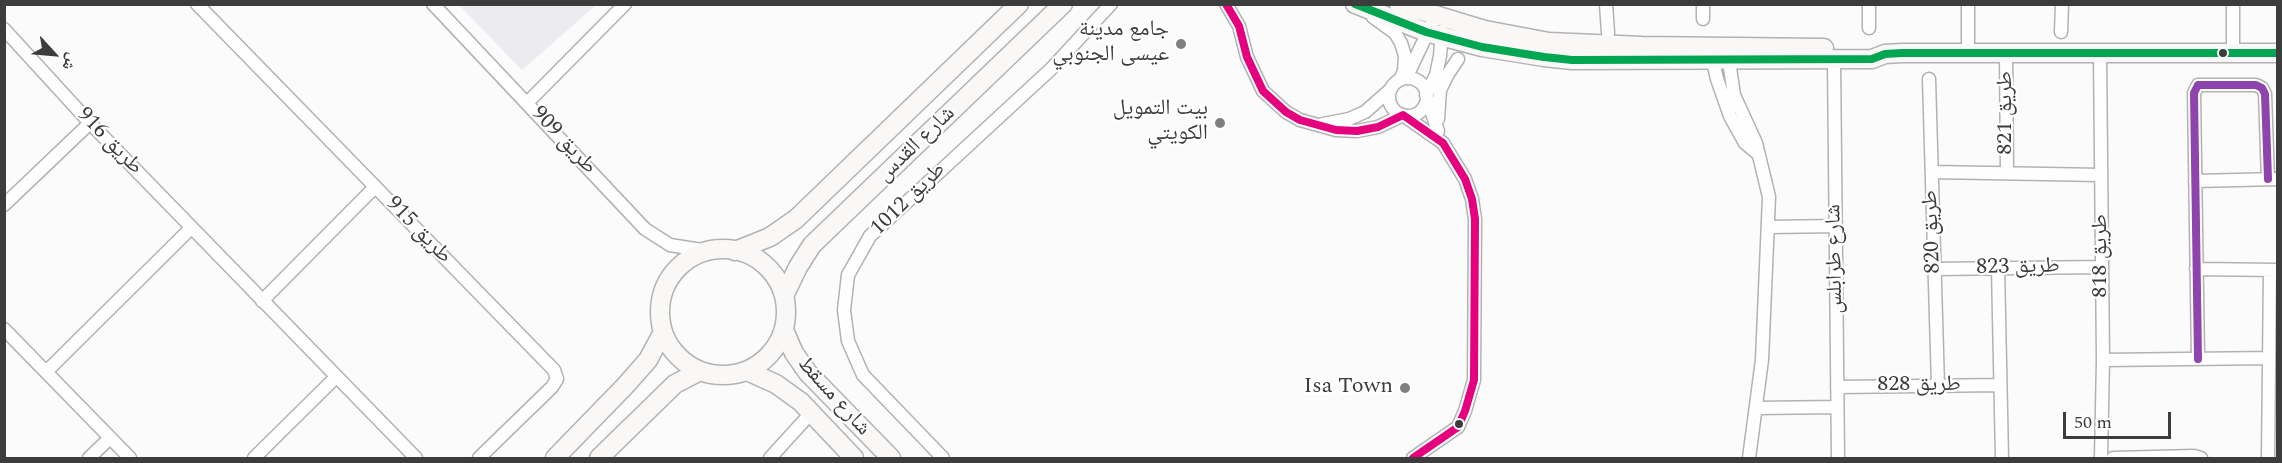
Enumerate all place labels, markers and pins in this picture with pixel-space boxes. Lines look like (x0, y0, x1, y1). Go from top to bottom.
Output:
place label: جامع مدينة عيسى الجنوبي (1052, 18, 1169, 70)
marker: جامع مدينة عيسى الجنوبي (1174, 37, 1188, 51)
unlabelled marker (2217, 47, 2229, 59)
place label: بيت التمويل الكويتي (1113, 97, 1208, 148)
marker: بيت التمويل الكويتي (1213, 116, 1227, 130)
place label: Isa Town (1304, 375, 1393, 401)
marker: Isa Town (1398, 381, 1412, 395)
unlabelled marker (1453, 418, 1465, 430)

